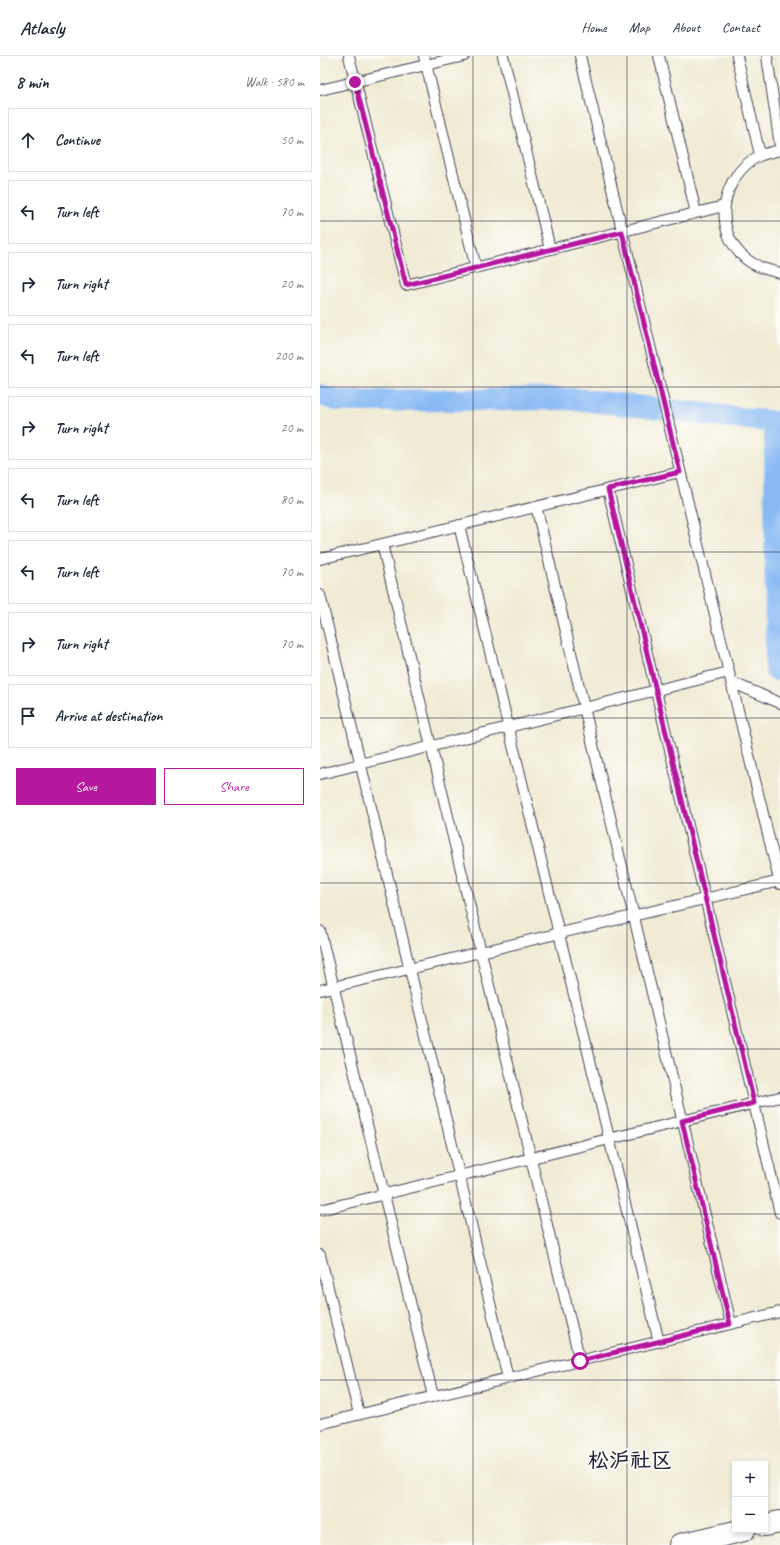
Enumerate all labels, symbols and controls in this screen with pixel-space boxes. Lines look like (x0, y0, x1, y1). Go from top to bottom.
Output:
text: Atlasly (20, 16, 64, 40)
text: Home (581, 19, 607, 36)
text: Map (629, 19, 650, 36)
text: About (672, 19, 700, 36)
text: Contact (722, 19, 760, 36)
text: 8 min (16, 72, 49, 93)
route end (346, 73, 364, 91)
text: Walk · 580 m (245, 74, 304, 90)
icon: ahead (17, 129, 39, 151)
text: Continue (55, 131, 100, 150)
text: 50 m (281, 132, 303, 148)
icon: left (17, 201, 39, 223)
text: Turn left (55, 203, 98, 222)
text: 70 m (281, 204, 303, 220)
icon: right (17, 273, 39, 295)
text: Turn right (55, 275, 108, 294)
text: 20 m (281, 276, 303, 292)
icon: left (17, 345, 39, 367)
text: Turn left (55, 347, 98, 366)
text: 200 m (275, 348, 303, 364)
icon: right (17, 417, 39, 439)
text: Turn right (55, 419, 108, 438)
text: 20 m (281, 420, 303, 436)
icon: left (17, 489, 39, 511)
text: Turn left (55, 491, 98, 510)
text: 80 m (281, 492, 303, 508)
icon: left (17, 561, 39, 583)
text: Turn left (55, 563, 98, 582)
text: 70 m (281, 564, 303, 580)
icon: right (17, 633, 39, 655)
text: Turn right (55, 635, 108, 654)
text: 70 m (281, 636, 303, 652)
icon: arrive (17, 705, 39, 727)
text: Arrive at destination (55, 707, 162, 726)
button: Save (16, 768, 156, 805)
button: Share (164, 768, 304, 805)
route start (571, 1352, 589, 1370)
district label: 松沪社区 (588, 1447, 672, 1473)
map controls (732, 1461, 768, 1533)
button: + (732, 1461, 768, 1497)
button: − (732, 1497, 768, 1533)

